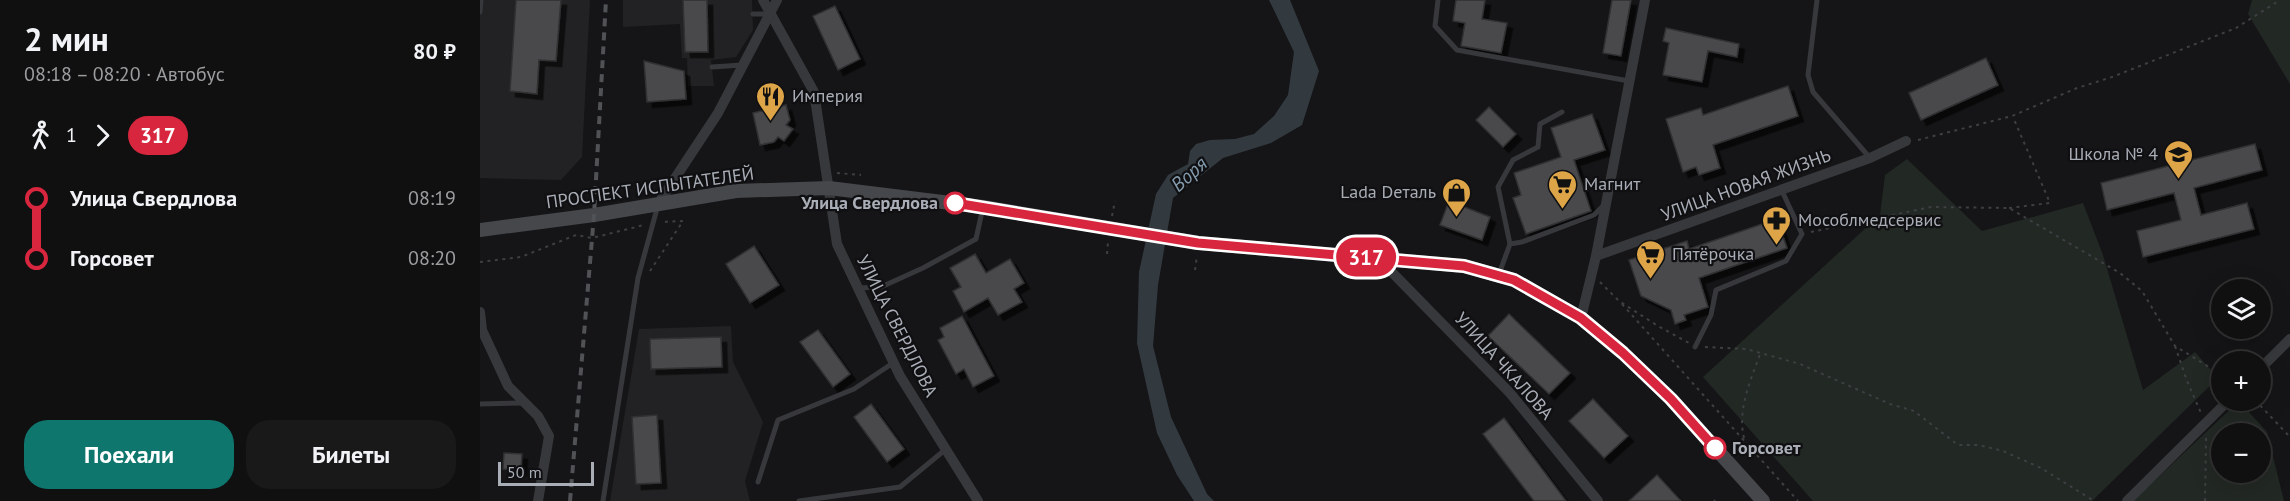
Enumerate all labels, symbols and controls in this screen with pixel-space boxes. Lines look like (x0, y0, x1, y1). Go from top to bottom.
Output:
text: 2 мин (24, 17, 109, 60)
text: 80 ₽ (413, 37, 456, 65)
text: 08:18 – 08:20 · Автобус (24, 61, 225, 87)
restaurant icon: Империя (755, 80, 787, 122)
place label: Империя (792, 84, 863, 107)
icon: walk (24, 119, 57, 152)
icon: forward (86, 119, 119, 152)
text: 1 (66, 122, 77, 148)
text: 317 (140, 122, 176, 149)
school or university icon: Школа № 4 (2163, 138, 2195, 180)
place label: Школа № 4 (2068, 142, 2158, 165)
street label: УЛИЦА НОВАЯ ЖИЗНЬ (1658, 143, 1834, 226)
water label: Воря (1165, 150, 1213, 197)
street label: ПРОСПЕКТ ИСПЫТАТЕЛЕЙ (544, 162, 755, 213)
supermarket icon: Магнит (1547, 168, 1579, 210)
place label: Магнит (1584, 172, 1641, 195)
shop icon: Lada Dеталь (1441, 176, 1473, 218)
place label: Lada Dеталь (1340, 180, 1436, 203)
text: Улица Свердлова (70, 184, 237, 212)
text: 08:19 (408, 185, 456, 211)
place label: Улица Свердлова (800, 191, 938, 214)
marker: Улица Свердлова (944, 192, 966, 214)
pharmacy icon: Мособлмедсервис (1761, 204, 1793, 246)
place label: Мособлмедсервис (1798, 208, 1941, 231)
line badge: 317 (1332, 238, 1400, 276)
supermarket icon: Пятёрочка (1635, 238, 1667, 280)
place label: Пятёрочка (1672, 242, 1754, 265)
text: Горсовет (70, 244, 154, 272)
text: 317 (1348, 244, 1384, 271)
text: 08:20 (408, 245, 456, 271)
street label: УЛИЦА СВЕРДЛОВА (852, 251, 943, 401)
map controls (2211, 279, 2271, 483)
button: layers (2211, 279, 2271, 339)
street label: УЛИЦА ЧКАЛОВА (1450, 307, 1559, 425)
button: + (2211, 351, 2271, 411)
button: Поехали (24, 420, 234, 489)
button: Билеты (246, 420, 456, 489)
button: − (2211, 423, 2271, 483)
place label: Горсовет (1732, 436, 1801, 459)
marker: Горсовет (1704, 437, 1726, 459)
scale bar (498, 459, 594, 486)
text: 50 m (507, 462, 542, 482)

